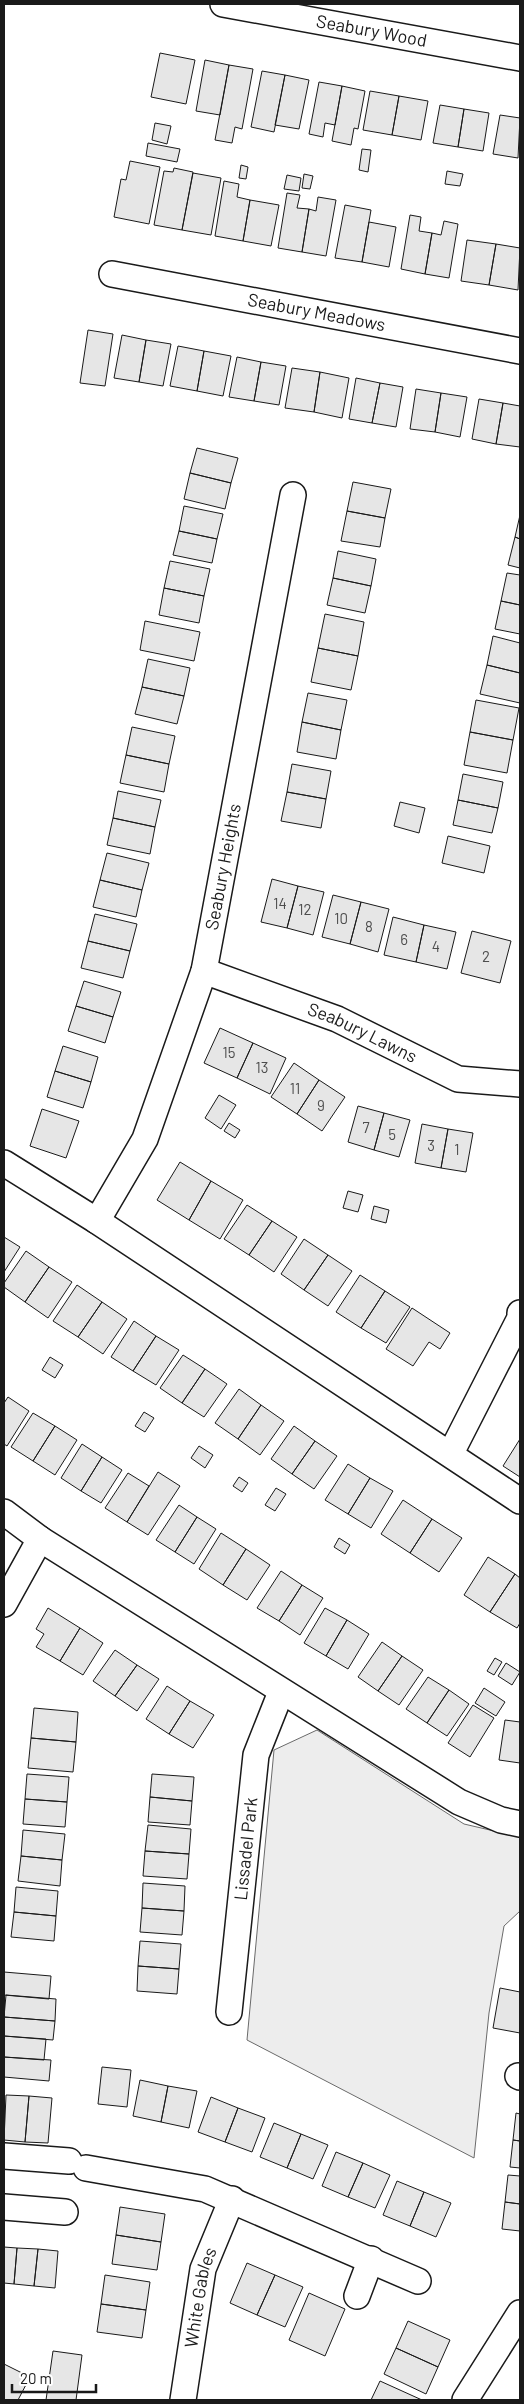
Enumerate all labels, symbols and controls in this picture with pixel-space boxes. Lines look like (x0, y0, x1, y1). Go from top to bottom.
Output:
street label: Seabury Wood (315, 9, 429, 51)
street label: Seabury Meadows (246, 288, 387, 335)
street label: Seabury Heights (200, 802, 245, 932)
house number: 14 (273, 894, 287, 912)
house number: 12 (298, 900, 312, 918)
house number: 10 (334, 909, 348, 927)
house number: 8 (365, 917, 373, 935)
house number: 6 (400, 930, 408, 948)
house number: 4 (432, 937, 440, 955)
house number: 2 (482, 947, 490, 965)
street label: Seabury Lawns (305, 997, 421, 1067)
house number: 15 (223, 1043, 235, 1061)
house number: 13 (256, 1058, 268, 1076)
house number: 11 (290, 1079, 300, 1097)
house number: 9 (317, 1096, 325, 1114)
house number: 7 (362, 1118, 370, 1136)
house number: 5 (388, 1125, 396, 1143)
house number: 3 (427, 1136, 435, 1154)
house number: 1 (454, 1140, 460, 1158)
street label: Lissadel Park (229, 1796, 261, 1902)
street label: White Gables (179, 2244, 221, 2349)
scale bar (12, 2362, 96, 2394)
text: 20 m (20, 2369, 52, 2387)

